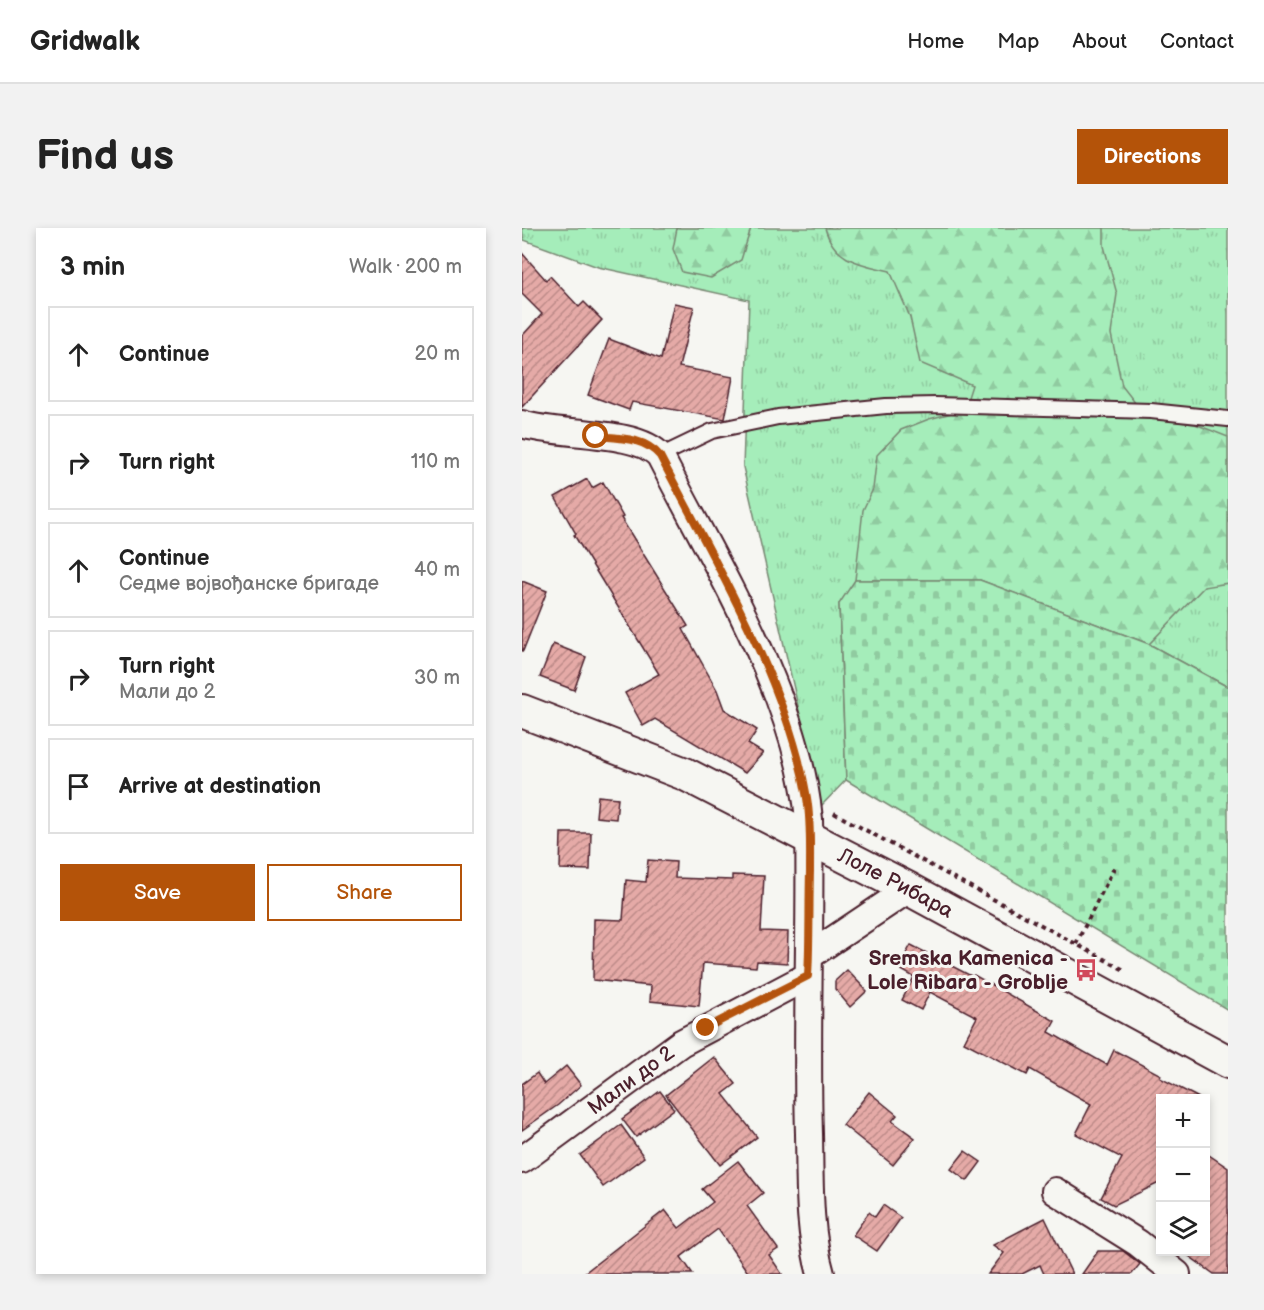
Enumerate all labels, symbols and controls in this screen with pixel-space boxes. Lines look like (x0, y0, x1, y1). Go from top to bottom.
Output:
text: Gridwalk (30, 25, 140, 58)
text: Home (907, 29, 964, 54)
text: Map (997, 29, 1039, 54)
text: About (1072, 29, 1127, 54)
text: Contact (1160, 29, 1234, 54)
button: Directions (1077, 129, 1228, 184)
text: Find us (36, 131, 174, 182)
text: 3 min (60, 252, 125, 283)
text: Walk · 200 m (349, 255, 462, 279)
icon: ahead (62, 338, 95, 371)
text: Continue (119, 341, 209, 368)
text: 20 m (415, 342, 460, 366)
route start (582, 422, 608, 448)
icon: right (62, 446, 95, 479)
text: Turn right (119, 449, 215, 476)
text: 110 m (411, 450, 460, 474)
text: Continue (119, 545, 209, 572)
icon: ahead (62, 554, 95, 587)
text: 40 m (414, 558, 460, 582)
text: Седме војвођанске бригаде (119, 572, 379, 596)
text: Turn right (119, 653, 215, 680)
icon: right (62, 662, 95, 695)
text: 30 m (414, 666, 460, 690)
text: Мали до 2 (119, 680, 215, 704)
icon: arrive (62, 770, 95, 803)
text: Arrive at destination (119, 773, 321, 800)
street label: Лоле Рибара (833, 842, 958, 924)
button: Save (60, 864, 255, 921)
button: Share (267, 864, 462, 921)
place label: Sremska Kamenica - Lole Ribara - Groblje (867, 946, 1068, 995)
bus stop icon: Sremska Kamenica - Lole Ribara - Groblje (1073, 957, 1099, 983)
route end (692, 1014, 718, 1040)
street label: Мали до 2 (583, 1040, 679, 1120)
map controls (1156, 1094, 1210, 1256)
button: + (1156, 1094, 1210, 1148)
button: − (1156, 1148, 1210, 1202)
button: layers (1156, 1202, 1210, 1256)

